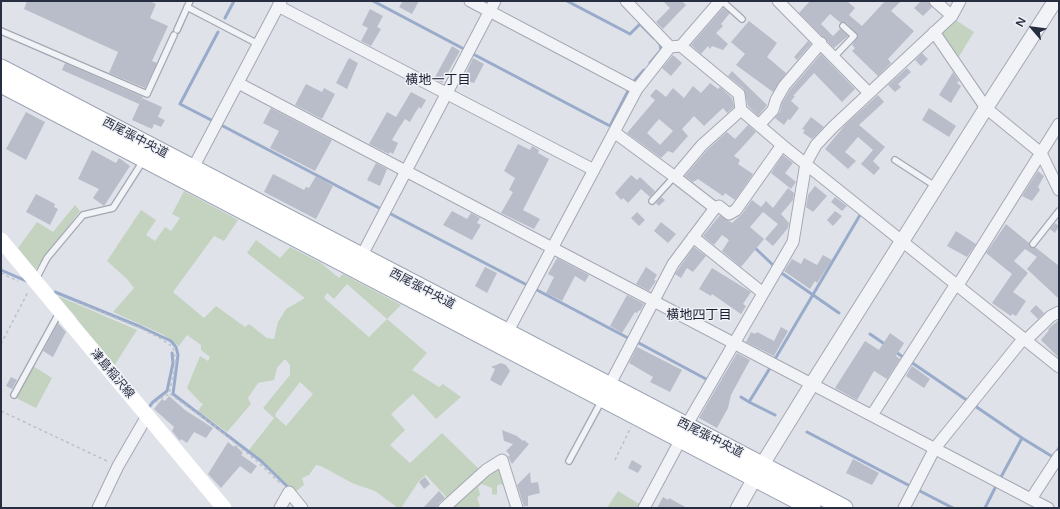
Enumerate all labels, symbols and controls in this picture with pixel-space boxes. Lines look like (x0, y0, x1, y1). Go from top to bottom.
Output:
north arrow (1012, 8, 1052, 48)
text: N (1013, 15, 1029, 29)
district label: 横地一丁目 (406, 73, 470, 89)
street label: 西尾張中央道 (100, 115, 170, 161)
street label: 西尾張中央道 (387, 266, 457, 312)
district label: 横地四丁目 (667, 308, 731, 324)
street label: 津島稲沢線 (87, 346, 137, 402)
street label: 西尾張中央道 (675, 415, 745, 461)

